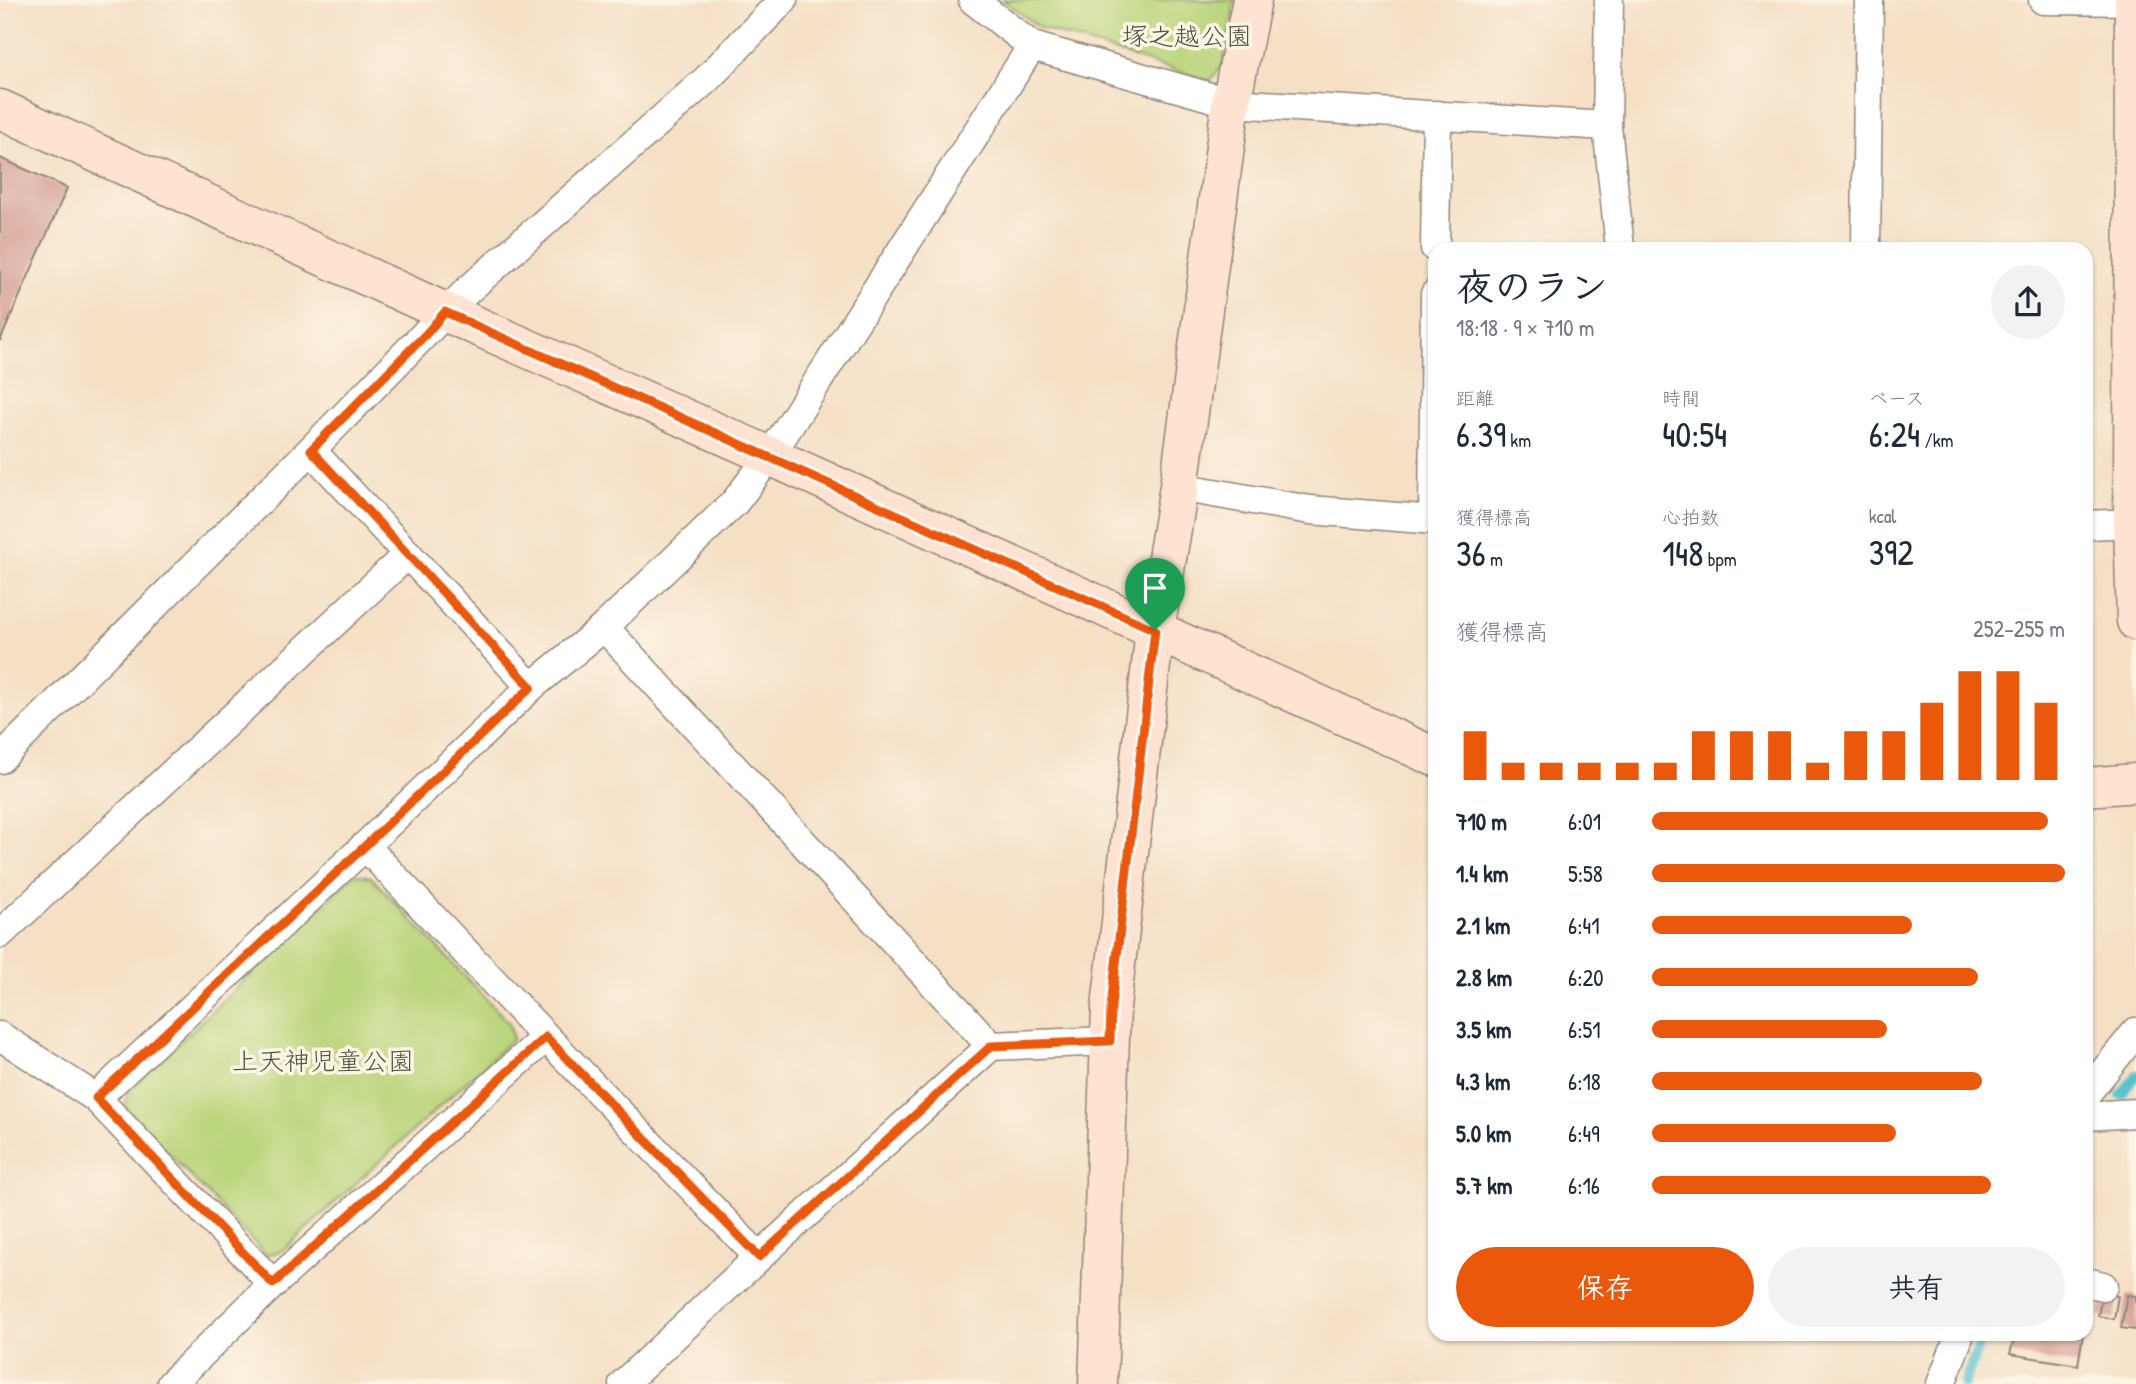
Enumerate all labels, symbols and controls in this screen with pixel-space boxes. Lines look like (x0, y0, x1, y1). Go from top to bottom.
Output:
park label: 塚之越公園 (1122, 18, 1252, 53)
text: 夜のラン (1456, 260, 1608, 312)
button: share (1991, 265, 2065, 339)
text: 18:18 · 9 × 710 m (1456, 312, 1594, 343)
text: 距離 (1456, 385, 1494, 411)
text: 時間 (1662, 385, 1700, 411)
text: ペース (1869, 385, 1925, 411)
text: 6.39 (1456, 411, 1506, 458)
text: 40:54 (1662, 411, 1727, 458)
text: 6:24 (1869, 411, 1920, 458)
text: km (1506, 427, 1531, 453)
text: /km (1920, 427, 1953, 453)
text: kcal (1869, 503, 1896, 529)
text: 獲得標高 (1456, 504, 1532, 530)
text: 心拍数 (1662, 504, 1719, 530)
text: 392 (1869, 529, 1914, 576)
text: 36 (1456, 530, 1486, 577)
text: 148 (1662, 530, 1703, 577)
text: m (1486, 546, 1503, 572)
text: bpm (1703, 546, 1737, 572)
pin (1125, 558, 1185, 630)
icon: arrive (1136, 569, 1174, 607)
text: 252–255 m (1973, 613, 2065, 644)
text: 獲得標高 (1456, 616, 1548, 647)
text: 710 m (1456, 806, 1507, 837)
text: 6:01 (1568, 806, 1601, 837)
text: 1.4 km (1456, 858, 1508, 889)
text: 5:58 (1568, 858, 1603, 889)
text: 2.1 km (1456, 910, 1511, 941)
text: 6:41 (1568, 910, 1600, 941)
text: 2.8 km (1456, 962, 1512, 993)
text: 6:20 (1568, 962, 1604, 993)
text: 3.5 km (1456, 1014, 1511, 1045)
text: 6:51 (1568, 1014, 1601, 1045)
park label: 上天神児童公園 (232, 1043, 414, 1078)
text: 4.3 km (1456, 1066, 1510, 1097)
text: 6:18 (1568, 1066, 1601, 1097)
text: 5.0 km (1456, 1118, 1511, 1149)
text: 6:49 (1568, 1118, 1600, 1149)
text: 5.7 km (1456, 1170, 1513, 1201)
text: 6:16 (1568, 1170, 1600, 1201)
button: 保存 (1456, 1247, 1754, 1327)
button: 共有 (1768, 1247, 2065, 1327)

